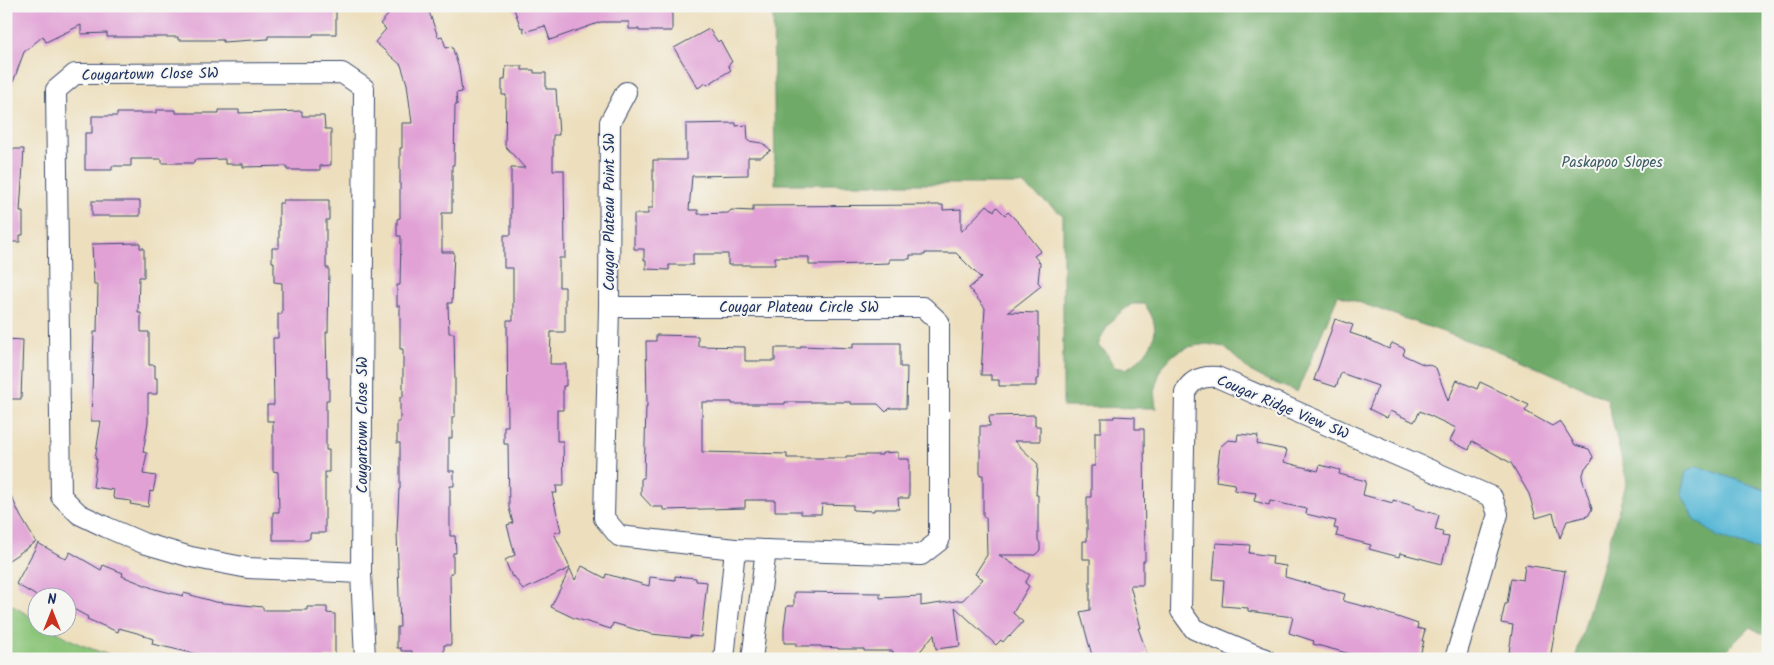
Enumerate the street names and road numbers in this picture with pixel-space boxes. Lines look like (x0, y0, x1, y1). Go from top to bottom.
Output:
street label: Cougartown Close SW (81, 62, 219, 88)
street label: Cougar Plateau Point SW (598, 133, 622, 291)
street label: Cougar Plateau Circle SW (719, 296, 879, 320)
street label: Cougartown Close SW (351, 356, 375, 494)
street label: Cougar Ridge View SW (1213, 369, 1353, 447)

